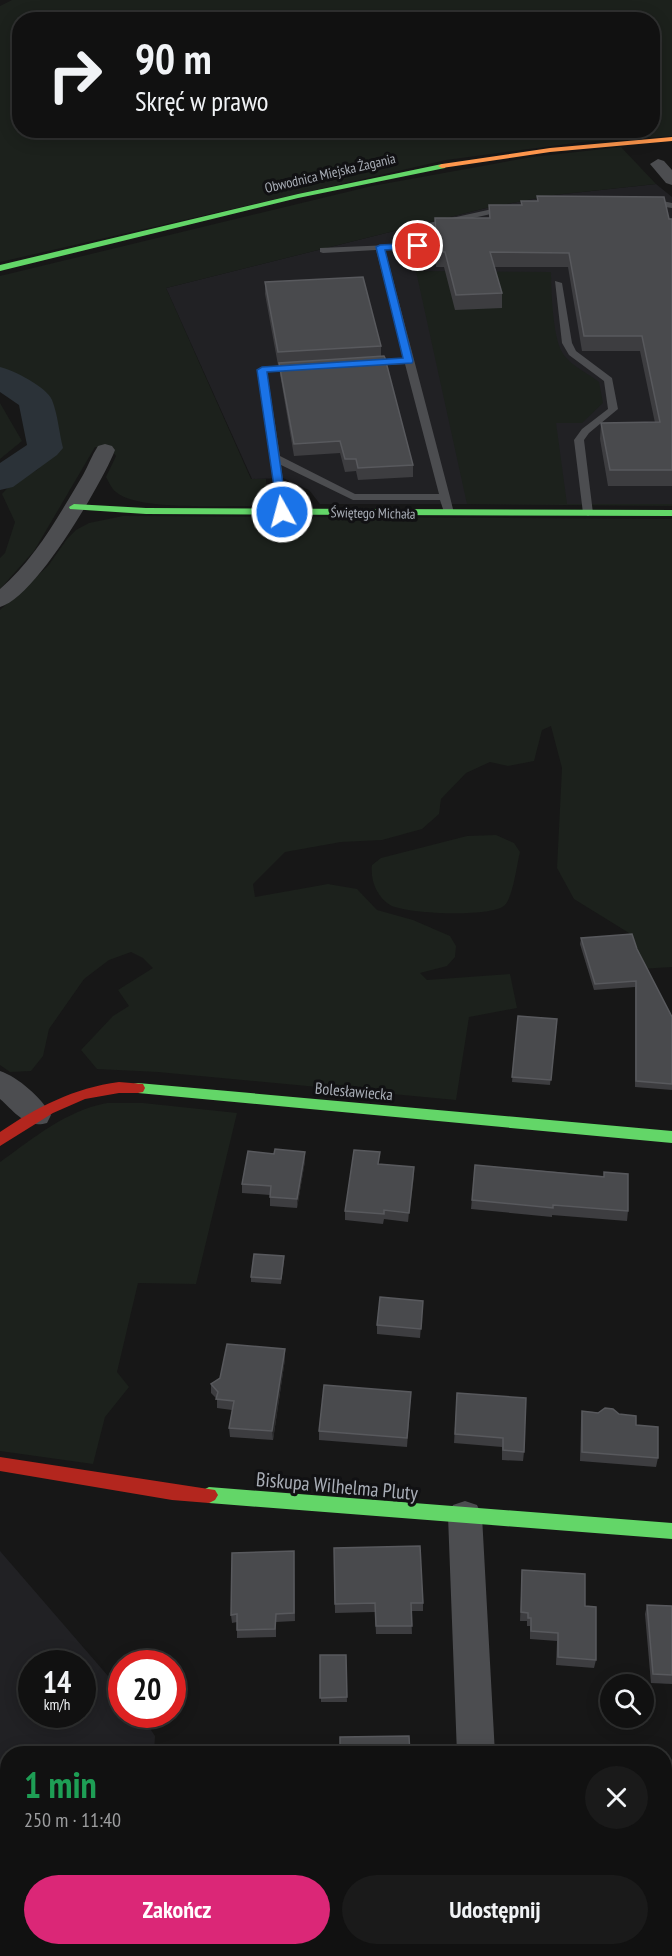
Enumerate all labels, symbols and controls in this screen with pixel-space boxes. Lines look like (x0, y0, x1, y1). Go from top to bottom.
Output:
text: 90 m (135, 31, 212, 86)
icon: right (36, 36, 114, 114)
text: Skręć w prawo (135, 84, 269, 118)
street label: Obwodnica Miejska Żagania (263, 149, 397, 197)
pin (392, 220, 443, 271)
icon: arrive (401, 229, 434, 262)
position arrow (250, 480, 314, 544)
street label: Świętego Michała (330, 503, 416, 523)
street label: Bolesławiecka (314, 1078, 394, 1104)
street label: Biskupa Wilhelma Pluty (255, 1466, 419, 1506)
speed limit sign: 20 (108, 1650, 186, 1728)
text: 14 (43, 1662, 71, 1701)
map controls (600, 1674, 654, 1728)
button: search (600, 1674, 654, 1728)
text: km/h (44, 1695, 70, 1714)
text: 1 min (24, 1761, 97, 1808)
button: close (585, 1766, 648, 1829)
text: 250 m · 11:40 (24, 1807, 121, 1833)
button: Zakończ (24, 1875, 330, 1944)
button: Udostępnij (342, 1875, 648, 1944)

